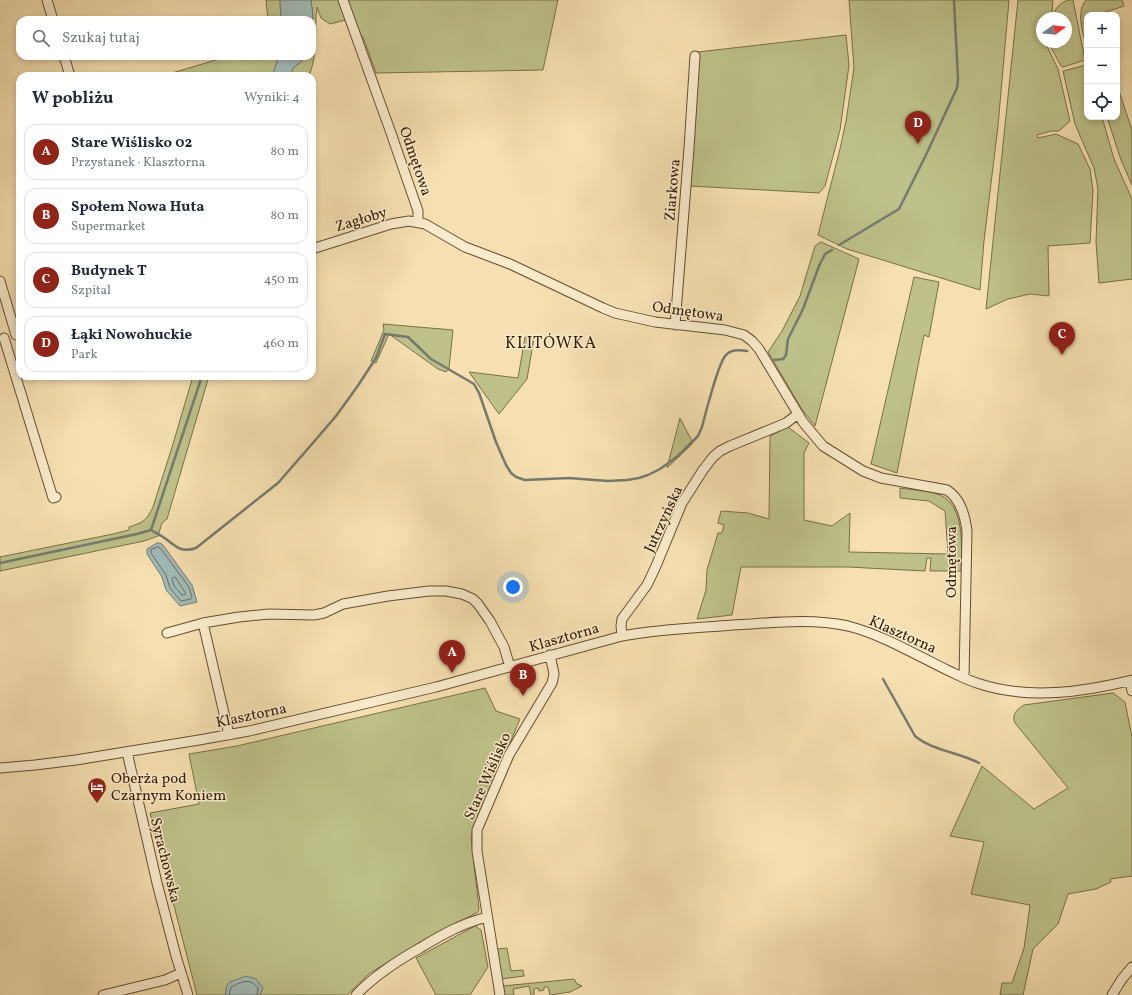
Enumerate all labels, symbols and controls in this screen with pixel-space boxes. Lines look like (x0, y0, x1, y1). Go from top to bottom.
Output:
north arrow (1036, 12, 1072, 48)
map controls (1084, 12, 1120, 120)
button: + (1084, 12, 1120, 48)
search box (16, 16, 316, 60)
icon: search (30, 27, 52, 49)
text: Szukaj tutaj (62, 28, 140, 49)
button: − (1084, 48, 1120, 84)
button: locate (1084, 84, 1120, 120)
text: W pobliżu (32, 87, 113, 110)
text: Wyniki: 4 (244, 89, 300, 107)
pin: D (905, 111, 931, 144)
street label: Odmętowa (393, 124, 436, 199)
text: Stare Wiślisko 02 (71, 133, 192, 154)
text: A (41, 143, 51, 161)
text: 80 m (270, 143, 299, 161)
text: Przystanek · Klasztorna (71, 154, 205, 172)
street label: Ziarkowa (660, 158, 687, 222)
text: Społem Nowa Huta (71, 197, 204, 218)
street label: Zagłoby (333, 203, 390, 238)
text: B (42, 207, 50, 225)
text: 80 m (270, 207, 299, 225)
text: Supermarket (71, 218, 146, 236)
text: Budynek T (71, 261, 147, 282)
text: C (42, 271, 50, 289)
text: 450 m (264, 271, 299, 289)
text: Szpital (71, 282, 111, 300)
street label: Odmętowa (651, 297, 725, 328)
pin: C (1049, 322, 1075, 355)
text: Łąki Nowohuckie (71, 325, 192, 346)
district label: KLITÓWKA (505, 333, 597, 355)
text: D (41, 335, 51, 353)
text: 460 m (263, 335, 299, 353)
text: Park (71, 346, 98, 364)
street label: Jutrzyńska (640, 483, 689, 557)
street label: Odmętowa (942, 526, 963, 598)
your location (503, 577, 523, 597)
street label: Klasztorna (865, 611, 939, 660)
street label: Klasztorna (527, 618, 602, 658)
pin: A (439, 640, 465, 673)
pin: B (510, 663, 536, 696)
street label: Klasztorna (214, 699, 289, 734)
street label: Stare Wiślisko (460, 729, 517, 824)
place label: Oberża pod Czarnym Koniem (111, 769, 226, 807)
hotel icon: Oberża pod Czarnym Koniem (86, 776, 108, 804)
street label: Syrachowska (144, 816, 185, 905)

